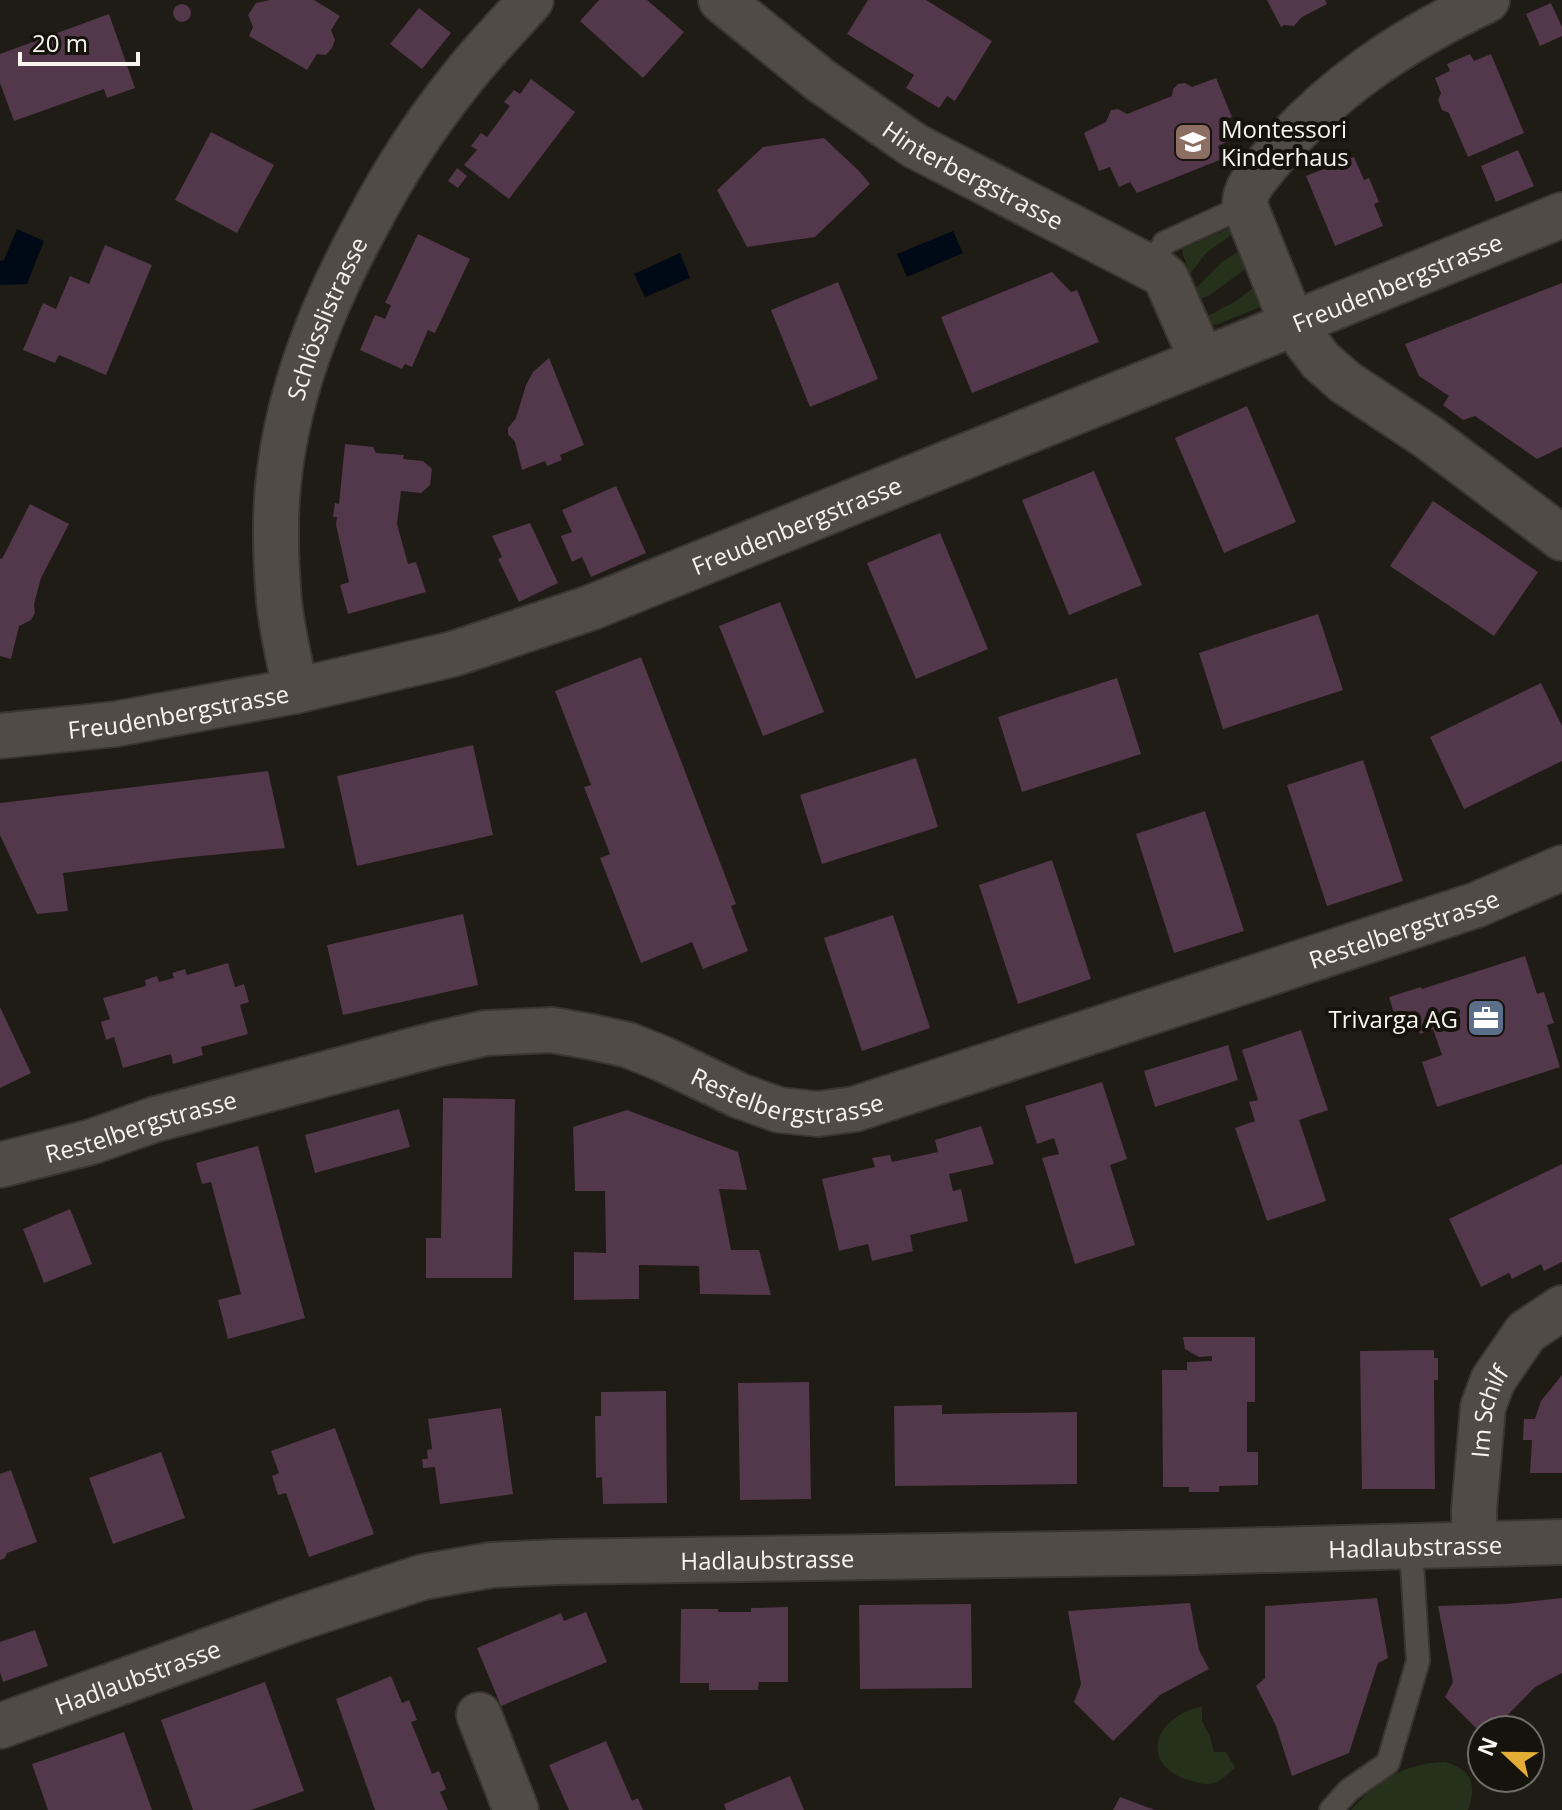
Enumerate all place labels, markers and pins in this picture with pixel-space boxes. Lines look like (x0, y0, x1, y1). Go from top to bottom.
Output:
place label: Montessori Kinderhaus (1221, 112, 1349, 173)
school or university icon: Montessori Kinderhaus (1172, 121, 1214, 163)
office icon: Trivarga AG (1465, 997, 1507, 1039)
place label: Trivarga AG (1329, 1002, 1458, 1035)

